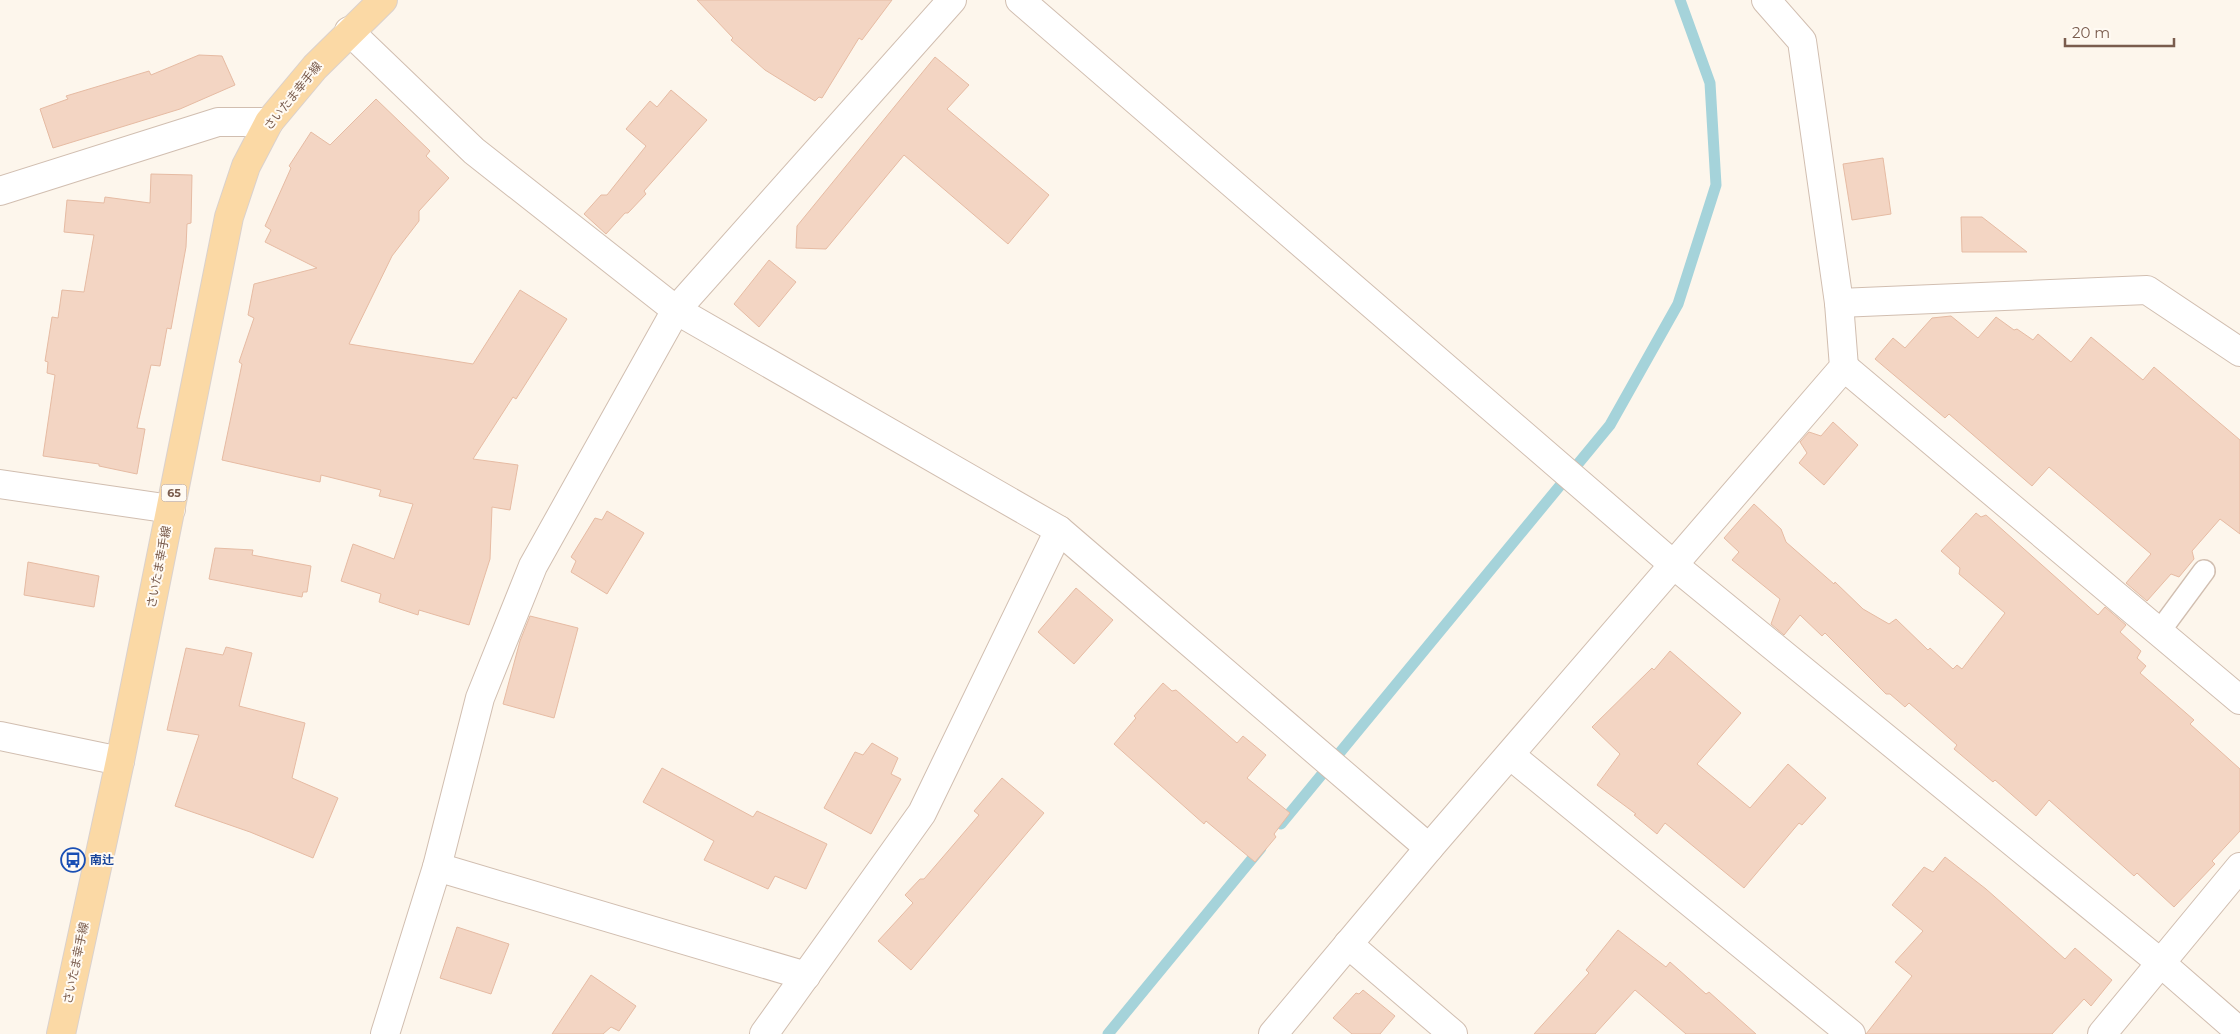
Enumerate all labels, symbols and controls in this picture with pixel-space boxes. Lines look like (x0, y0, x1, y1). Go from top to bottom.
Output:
scale bar (2065, 15, 2174, 47)
text: 20 m (2072, 23, 2110, 42)
street label: さいたま幸手線 (260, 58, 325, 133)
road number: 65 (162, 484, 186, 502)
street label: さいたま幸手線 (143, 524, 174, 609)
bus stop icon: 南辻 (60, 847, 86, 873)
place label: 南辻 (90, 852, 114, 867)
street label: さいたま幸手線 (59, 920, 92, 1005)

